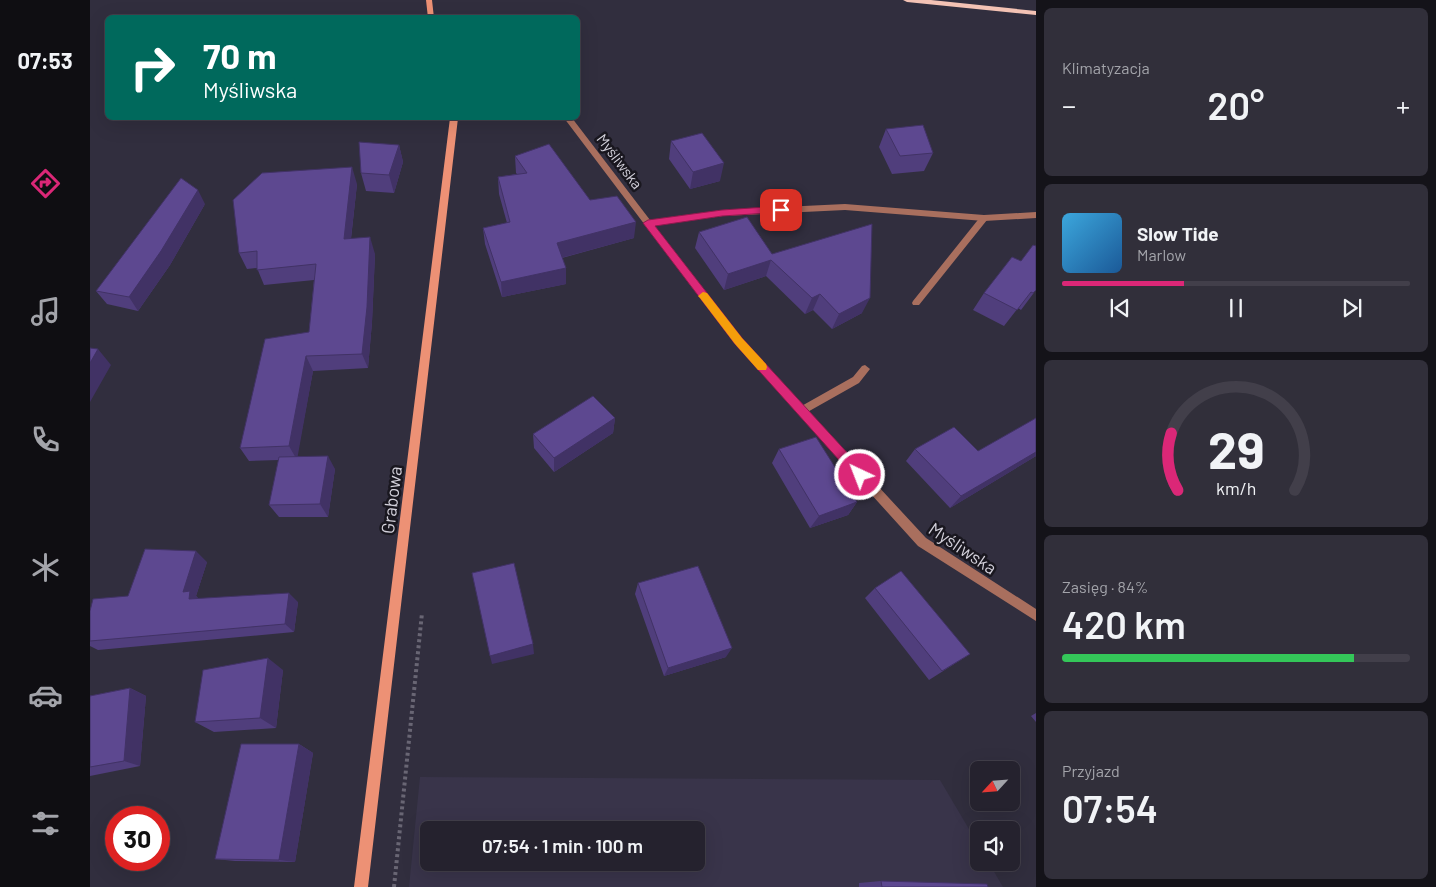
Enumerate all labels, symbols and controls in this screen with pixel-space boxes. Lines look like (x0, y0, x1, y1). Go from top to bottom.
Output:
text: 70 m (203, 34, 277, 76)
icon: right (120, 35, 185, 100)
text: 07:53 (17, 47, 73, 73)
text: Klimatyzacja (1062, 58, 1150, 77)
text: Myśliwska (203, 76, 297, 102)
text: 20° (1208, 82, 1264, 128)
text: − (1062, 88, 1076, 122)
text: + (1396, 88, 1410, 122)
street label: Myśliwska (593, 130, 647, 192)
icon: directions (28, 166, 63, 201)
pin (760, 189, 802, 231)
icon: arrive (767, 196, 795, 224)
text: Slow Tide (1137, 222, 1219, 245)
text: Marlow (1137, 245, 1186, 264)
icon: music (28, 294, 63, 329)
icon: previous (1106, 294, 1134, 322)
icon: pause (1222, 294, 1250, 322)
icon: next (1338, 294, 1366, 322)
text: 29 (1208, 417, 1264, 479)
icon: phone (28, 422, 63, 457)
position arrow (833, 448, 885, 500)
street label: Grabowa (376, 465, 406, 535)
text: km/h (1216, 477, 1256, 499)
street label: Myśliwska (925, 517, 1001, 579)
icon: climate (28, 550, 63, 585)
text: Zasięg · 84% (1062, 577, 1148, 596)
text: 420 km (1062, 601, 1186, 647)
icon: car (28, 678, 63, 713)
north arrow (970, 761, 1020, 811)
map controls (970, 761, 1020, 871)
text: Przyjazd (1062, 761, 1120, 780)
text: 07:54 (1062, 785, 1158, 831)
icon: filters (28, 806, 63, 841)
speed limit sign: 30 (105, 806, 170, 871)
button: sound (970, 821, 1020, 871)
text: 07:54 · 1 min · 100 m (482, 834, 643, 857)

